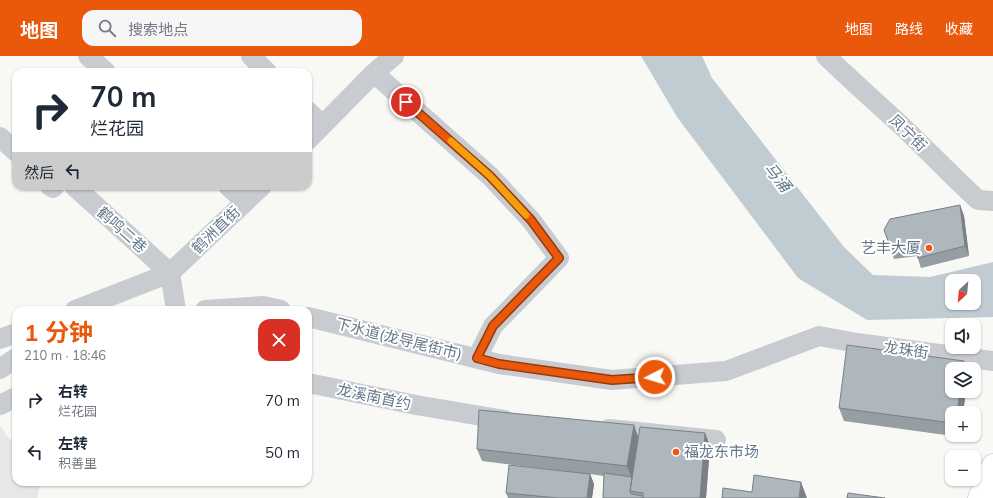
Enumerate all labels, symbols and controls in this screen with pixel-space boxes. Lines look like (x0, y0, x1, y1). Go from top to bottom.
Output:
search box (82, 10, 362, 46)
icon: search (96, 17, 118, 39)
text: 地图 (20, 18, 58, 42)
text: 搜索地点 (128, 20, 188, 39)
text: 地图 (845, 20, 873, 38)
text: 路线 (895, 20, 923, 38)
text: 收藏 (945, 20, 973, 38)
text: 70 m (90, 79, 156, 114)
icon: right (24, 84, 76, 136)
pin (389, 85, 423, 119)
icon: arrive (395, 91, 417, 113)
street label: 凤宁街 (886, 110, 931, 155)
text: 烂花园 (90, 117, 144, 140)
water label: 马涌 (760, 158, 797, 197)
icon: left (62, 160, 84, 182)
text: 然后 (24, 163, 54, 182)
street label: 鹤鸣二巷 (94, 202, 151, 257)
street label: 鹤洲直街 (187, 202, 244, 257)
place label: 艺丰大厦 (861, 238, 921, 257)
marker: 艺丰大厦 (924, 243, 934, 253)
north arrow (945, 274, 981, 310)
map controls (945, 274, 981, 486)
street label: 下水道(龙导尾街市) (334, 314, 464, 363)
text: 1 分钟 (24, 317, 93, 347)
button: sound (945, 318, 981, 354)
button: close (258, 319, 300, 361)
street label: 龙珠街 (882, 337, 930, 362)
text: 210 m · 18:46 (24, 347, 106, 363)
position arrow (634, 356, 676, 398)
button: layers (945, 362, 981, 398)
street label: 龙溪南首约 (335, 379, 413, 414)
text: 右转 (58, 382, 88, 401)
icon: right (24, 389, 46, 411)
text: 70 m (265, 391, 300, 410)
text: 烂花园 (58, 403, 97, 419)
button: + (945, 406, 981, 442)
text: 左转 (58, 434, 88, 453)
icon: left (24, 441, 46, 463)
place label: 福龙东市场 (684, 442, 759, 461)
text: 50 m (265, 443, 300, 462)
marker: 福龙东市场 (671, 447, 681, 457)
button: − (945, 450, 981, 486)
text: 积善里 (58, 455, 97, 471)

